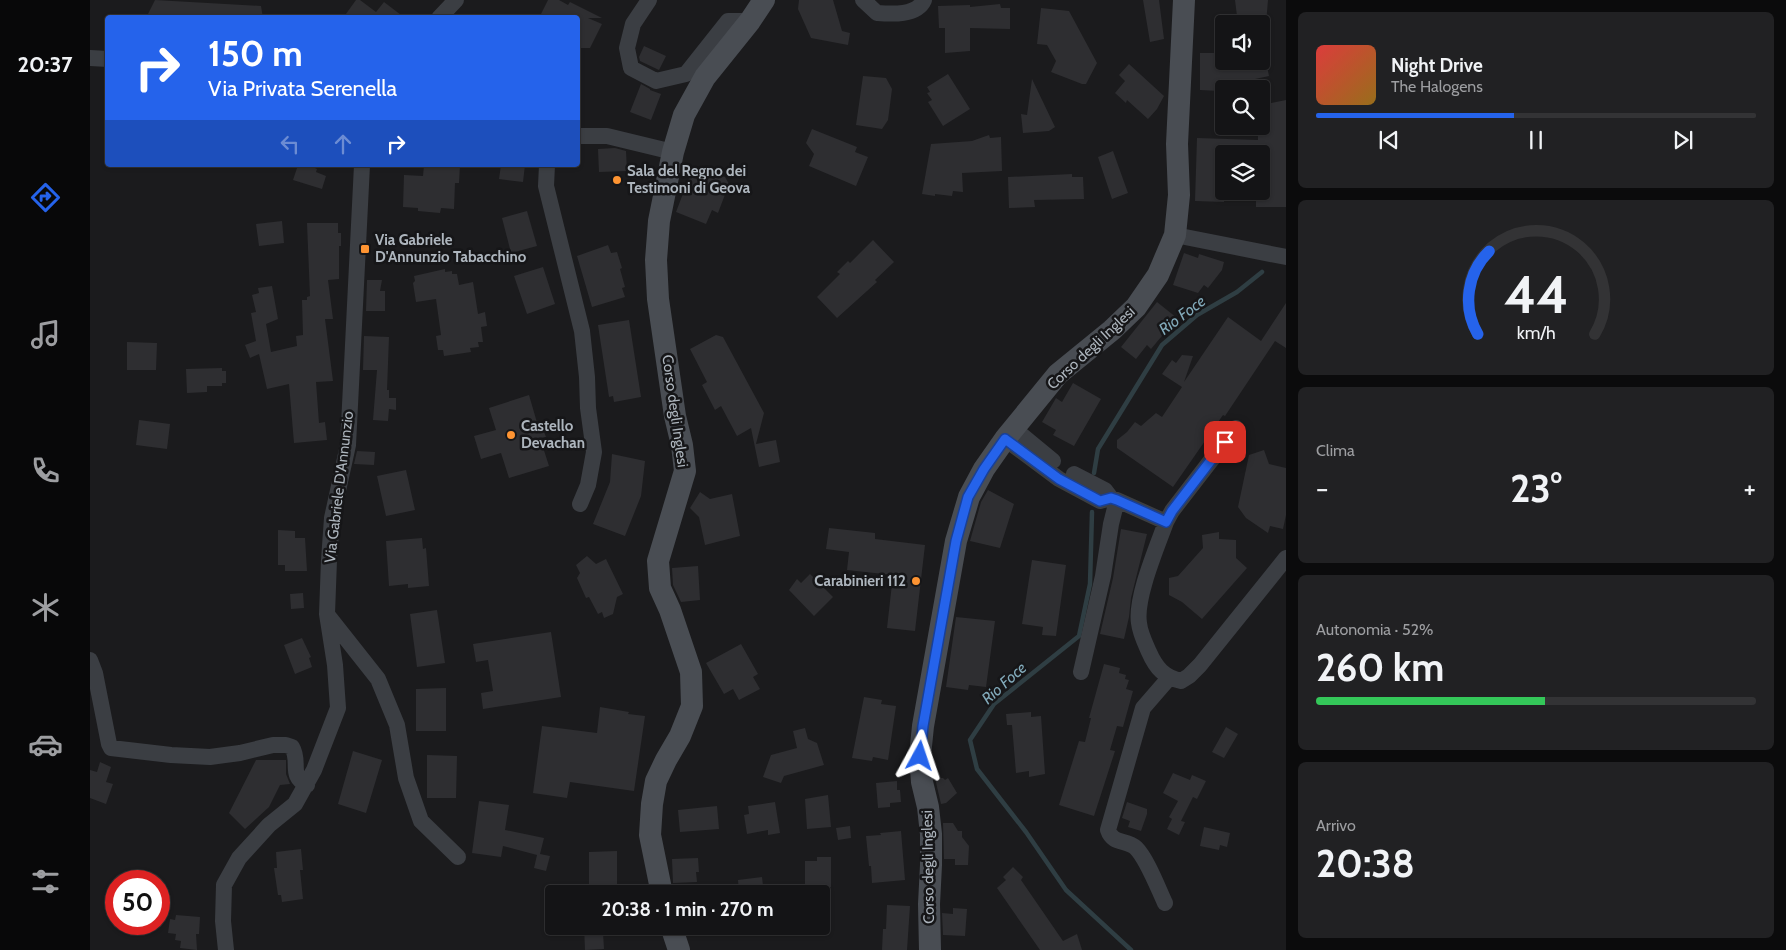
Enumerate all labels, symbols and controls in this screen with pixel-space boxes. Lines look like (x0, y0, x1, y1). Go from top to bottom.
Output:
map controls (1215, 15, 1270, 200)
button: sound (1215, 15, 1270, 70)
text: 150 m (208, 32, 303, 75)
icon: right (125, 35, 190, 100)
text: 20:37 (17, 51, 73, 78)
text: Night Drive (1391, 54, 1483, 77)
text: Via Privata Serenella (208, 75, 397, 102)
text: The Halogens (1391, 77, 1483, 96)
button: search (1215, 80, 1270, 135)
icon: previous (1375, 126, 1403, 154)
icon: pause (1522, 126, 1550, 154)
icon: next (1669, 126, 1697, 154)
icon: left (276, 130, 304, 158)
icon: ahead (329, 130, 357, 158)
icon: right (382, 130, 410, 158)
button: layers (1215, 145, 1270, 200)
place label: Sala del Regno dei Testimoni di Geova (627, 162, 751, 197)
marker: Sala del Regno dei Testimoni di Geova (611, 174, 623, 186)
icon: directions (28, 180, 63, 215)
place label: Via Gabriele D'Annunzio Tabacchino (375, 231, 527, 266)
marker: Via Gabriele D'Annunzio Tabacchino (359, 243, 371, 255)
text: 44 (1504, 263, 1568, 326)
water label: Rio Foce (1155, 291, 1209, 339)
street label: Corso degli Inglesi (1043, 303, 1139, 393)
icon: music (28, 317, 63, 352)
text: km/h (1516, 322, 1556, 343)
street label: Corso degli Inglesi (658, 354, 692, 468)
street label: Via Gabriele D'Annunzio (321, 410, 357, 564)
place label: Castello Devachan (521, 417, 585, 452)
pin (1204, 421, 1246, 463)
icon: arrive (1211, 428, 1239, 456)
marker: Castello Devachan (505, 429, 517, 441)
text: Clima (1316, 441, 1355, 460)
icon: phone (28, 453, 63, 488)
text: 23° (1510, 465, 1562, 512)
text: − (1316, 471, 1328, 505)
text: + (1744, 471, 1756, 505)
place label: Carabinieri 112 (814, 572, 906, 590)
marker: Carabinieri 112 (910, 575, 922, 587)
icon: climate (28, 590, 63, 625)
text: Autonomia · 52% (1316, 620, 1433, 639)
text: 260 km (1316, 644, 1444, 691)
water label: Rio Foce (978, 658, 1030, 708)
icon: car (28, 727, 63, 762)
position arrow (893, 729, 945, 781)
street label: Corso degli Inglesi (918, 810, 938, 924)
text: Arrivo (1316, 816, 1356, 835)
text: 20:38 (1316, 840, 1415, 887)
icon: filters (28, 864, 63, 899)
speed limit sign: 50 (105, 870, 170, 935)
text: 20:38 · 1 min · 270 m (602, 898, 773, 921)

